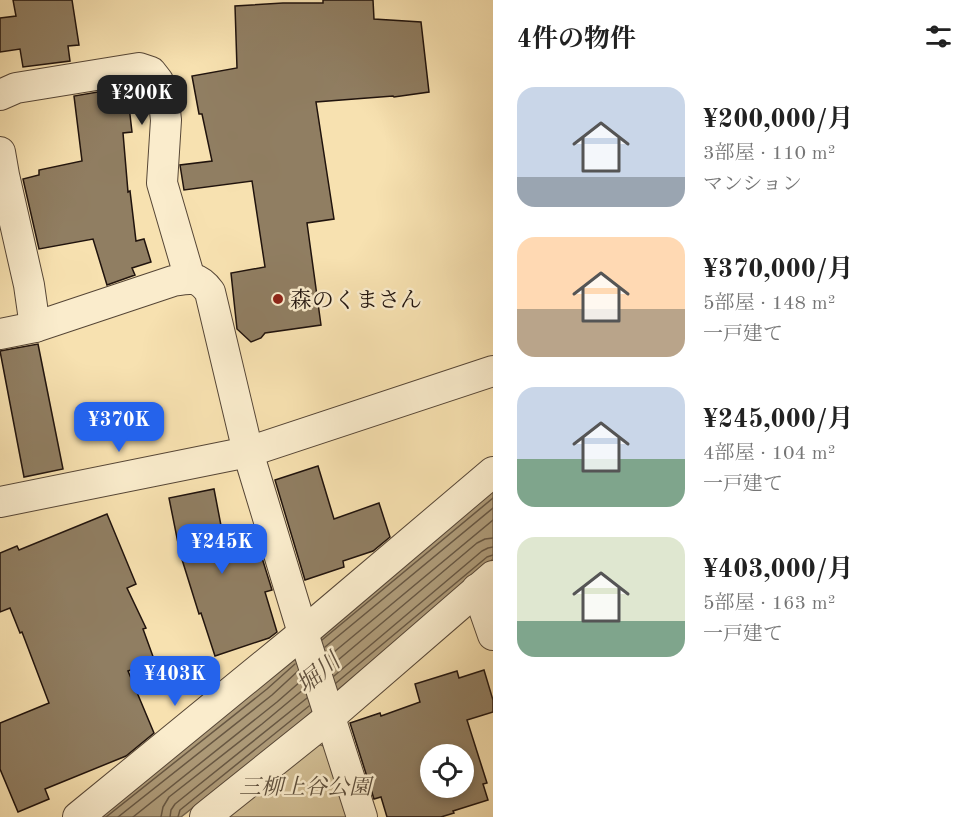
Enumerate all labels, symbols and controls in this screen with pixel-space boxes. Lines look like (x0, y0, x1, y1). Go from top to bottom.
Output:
icon: filters (922, 20, 955, 53)
text: 4件の物件 (517, 27, 636, 53)
pin: ¥200K (100, 75, 184, 126)
text: ¥200K (111, 84, 173, 104)
text: ¥200,000/月 (703, 107, 854, 133)
icon: home (565, 111, 637, 183)
text: 3部屋 · 110 m² (703, 144, 835, 164)
text: マンション (703, 175, 802, 195)
text: ¥370,000/月 (703, 257, 854, 283)
icon: home (565, 261, 637, 333)
place label: 森のくまさん (290, 288, 422, 312)
marker: 森のくまさん (271, 292, 285, 306)
text: 5部屋 · 148 m² (703, 294, 835, 314)
text: 一戸建て (703, 325, 783, 345)
pin: ¥370K (77, 402, 161, 453)
text: ¥245,000/月 (703, 407, 854, 433)
text: ¥370K (88, 411, 150, 431)
icon: home (565, 411, 637, 483)
text: 4部屋 · 104 m² (703, 444, 835, 464)
text: 一戸建て (703, 475, 783, 495)
pin: ¥245K (180, 524, 264, 575)
text: ¥245K (191, 533, 253, 553)
text: ¥403,000/月 (703, 557, 854, 583)
icon: home (565, 561, 637, 633)
text: 5部屋 · 163 m² (703, 594, 835, 614)
text: 一戸建て (703, 625, 783, 645)
water label: 堀川 (292, 646, 348, 699)
pin: ¥403K (133, 656, 217, 707)
text: ¥403K (144, 665, 206, 685)
map controls (420, 744, 474, 798)
button: locate (420, 744, 474, 798)
park label: 三柳上谷公園 (239, 775, 374, 799)

